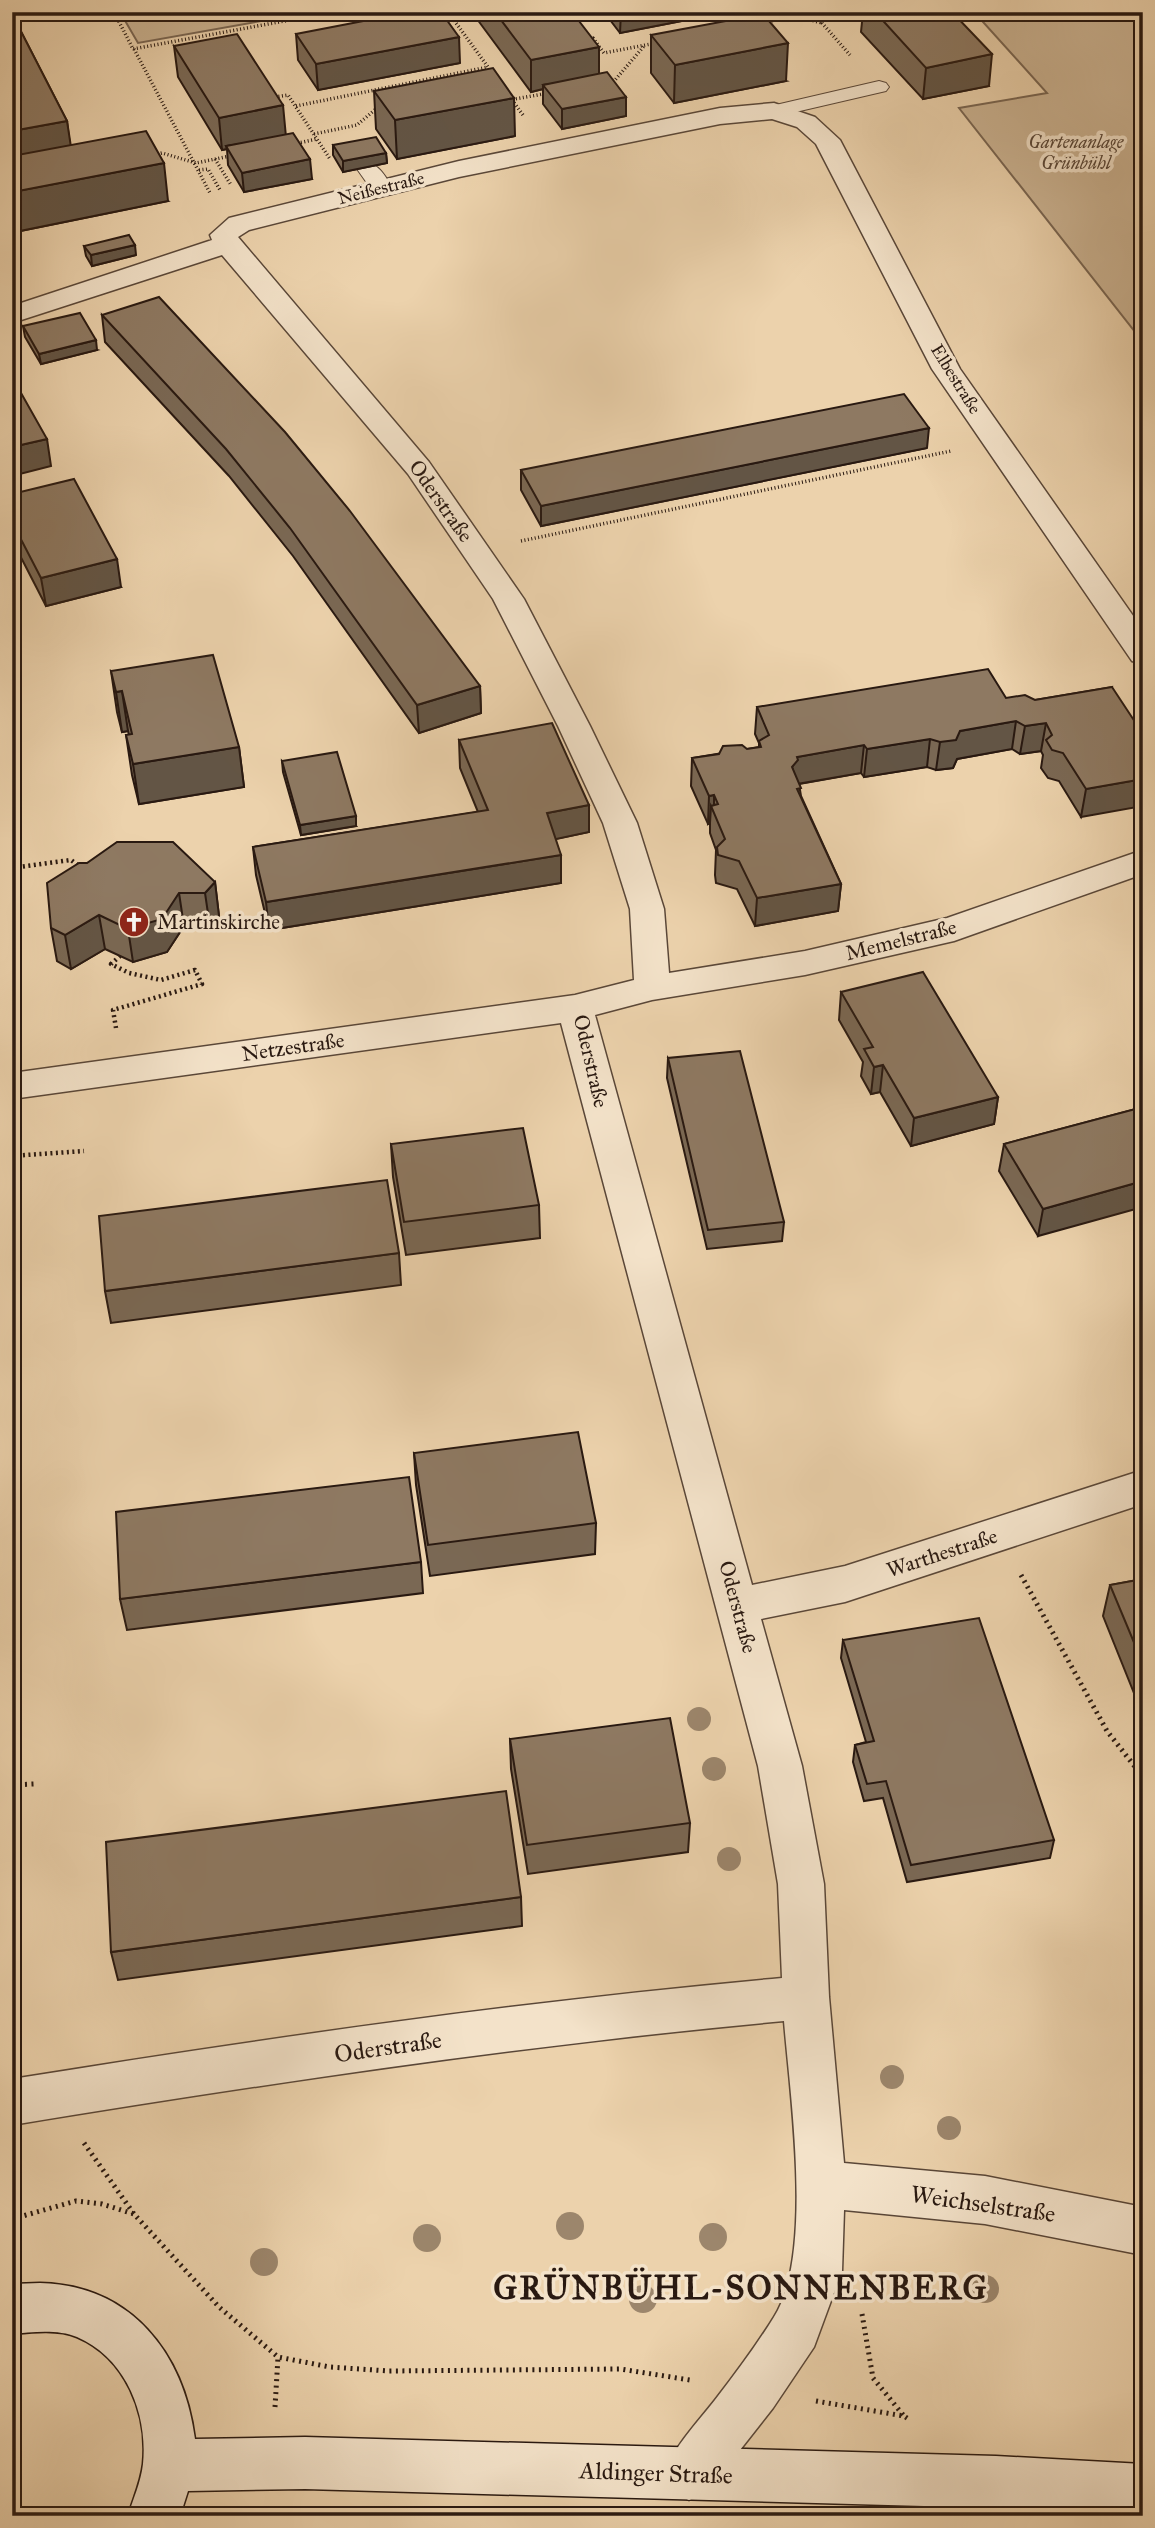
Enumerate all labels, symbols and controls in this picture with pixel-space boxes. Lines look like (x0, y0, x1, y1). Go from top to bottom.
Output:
park label: Gartenanlage Grünbühl (1028, 131, 1125, 174)
street label: Neißestraße (335, 167, 427, 209)
street label: Elbestraße (926, 340, 986, 418)
street label: Oderstraße (403, 455, 479, 547)
church icon: Martinskirche (117, 905, 151, 939)
place label: Martinskirche (157, 909, 280, 935)
street label: Memelstraße (843, 914, 960, 966)
street label: Oderstraße (568, 1012, 614, 1110)
street label: Netzestraße (240, 1027, 346, 1067)
street label: Warthestraße (883, 1523, 1001, 1583)
street label: Oderstraße (713, 1558, 763, 1656)
street label: Oderstraße (332, 2025, 444, 2069)
street label: Weichselstraße (909, 2179, 1057, 2229)
district label: GRÜNBÜHL-SONNENBERG (493, 2267, 989, 2308)
street label: Aldinger Straße (578, 2455, 733, 2491)

